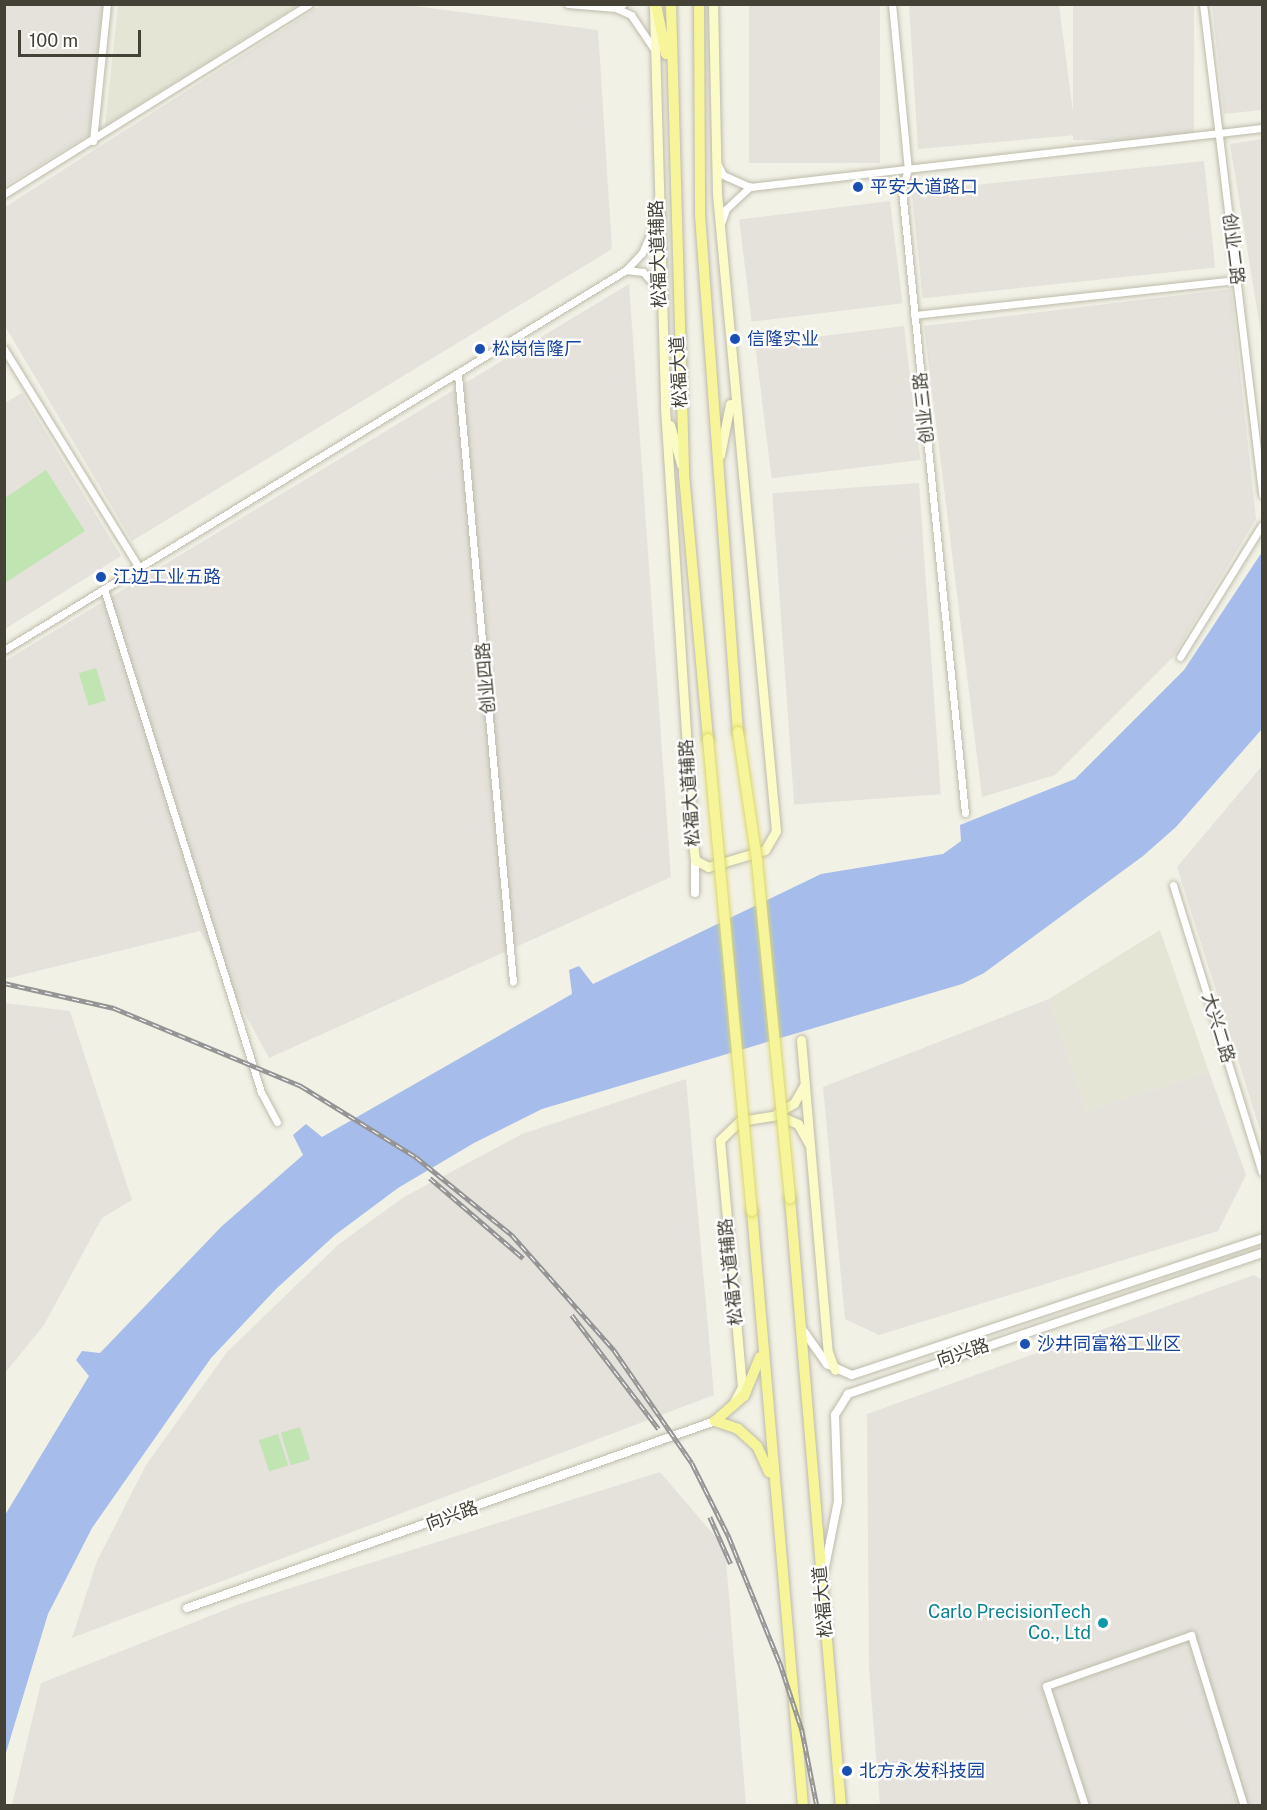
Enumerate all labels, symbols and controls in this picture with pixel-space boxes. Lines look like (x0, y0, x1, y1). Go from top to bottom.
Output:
scale bar (21, 18, 144, 56)
text: 100 m (29, 30, 78, 51)
place label: 平安大道路口 (870, 176, 978, 198)
marker: 平安大道路口 (851, 180, 865, 194)
street label: 松福大道辅路 (645, 200, 671, 308)
street label: 创业二路 (1218, 212, 1248, 286)
place label: 信隆实业 (747, 328, 819, 350)
marker: 信隆实业 (728, 332, 742, 346)
street label: 松福大道 (666, 335, 692, 409)
place label: 松岗信隆厂 (492, 338, 582, 360)
marker: 松岗信隆厂 (473, 342, 487, 356)
street label: 创业三路 (909, 371, 939, 445)
place label: 江边工业五路 (113, 566, 221, 588)
marker: 江边工业五路 (94, 570, 108, 584)
street label: 创业四路 (472, 641, 500, 715)
street label: 松福大道辅路 (675, 738, 705, 848)
street label: 大兴二路 (1197, 990, 1239, 1066)
street label: 松福大道辅路 (715, 1217, 747, 1327)
place label: 沙井同富裕工业区 (1037, 1333, 1181, 1355)
street label: 向兴路 (934, 1334, 992, 1372)
marker: 沙井同富裕工业区 (1018, 1337, 1032, 1351)
street label: 向兴路 (423, 1497, 481, 1535)
street label: 松福大道 (809, 1565, 837, 1639)
place label: Carlo PrecisionTech Co., Ltd (928, 1602, 1091, 1644)
marker: Carlo PrecisionTech Co., Ltd (1096, 1616, 1110, 1630)
place label: 北方永发科技园 (859, 1760, 985, 1782)
marker: 北方永发科技园 (840, 1764, 854, 1778)

